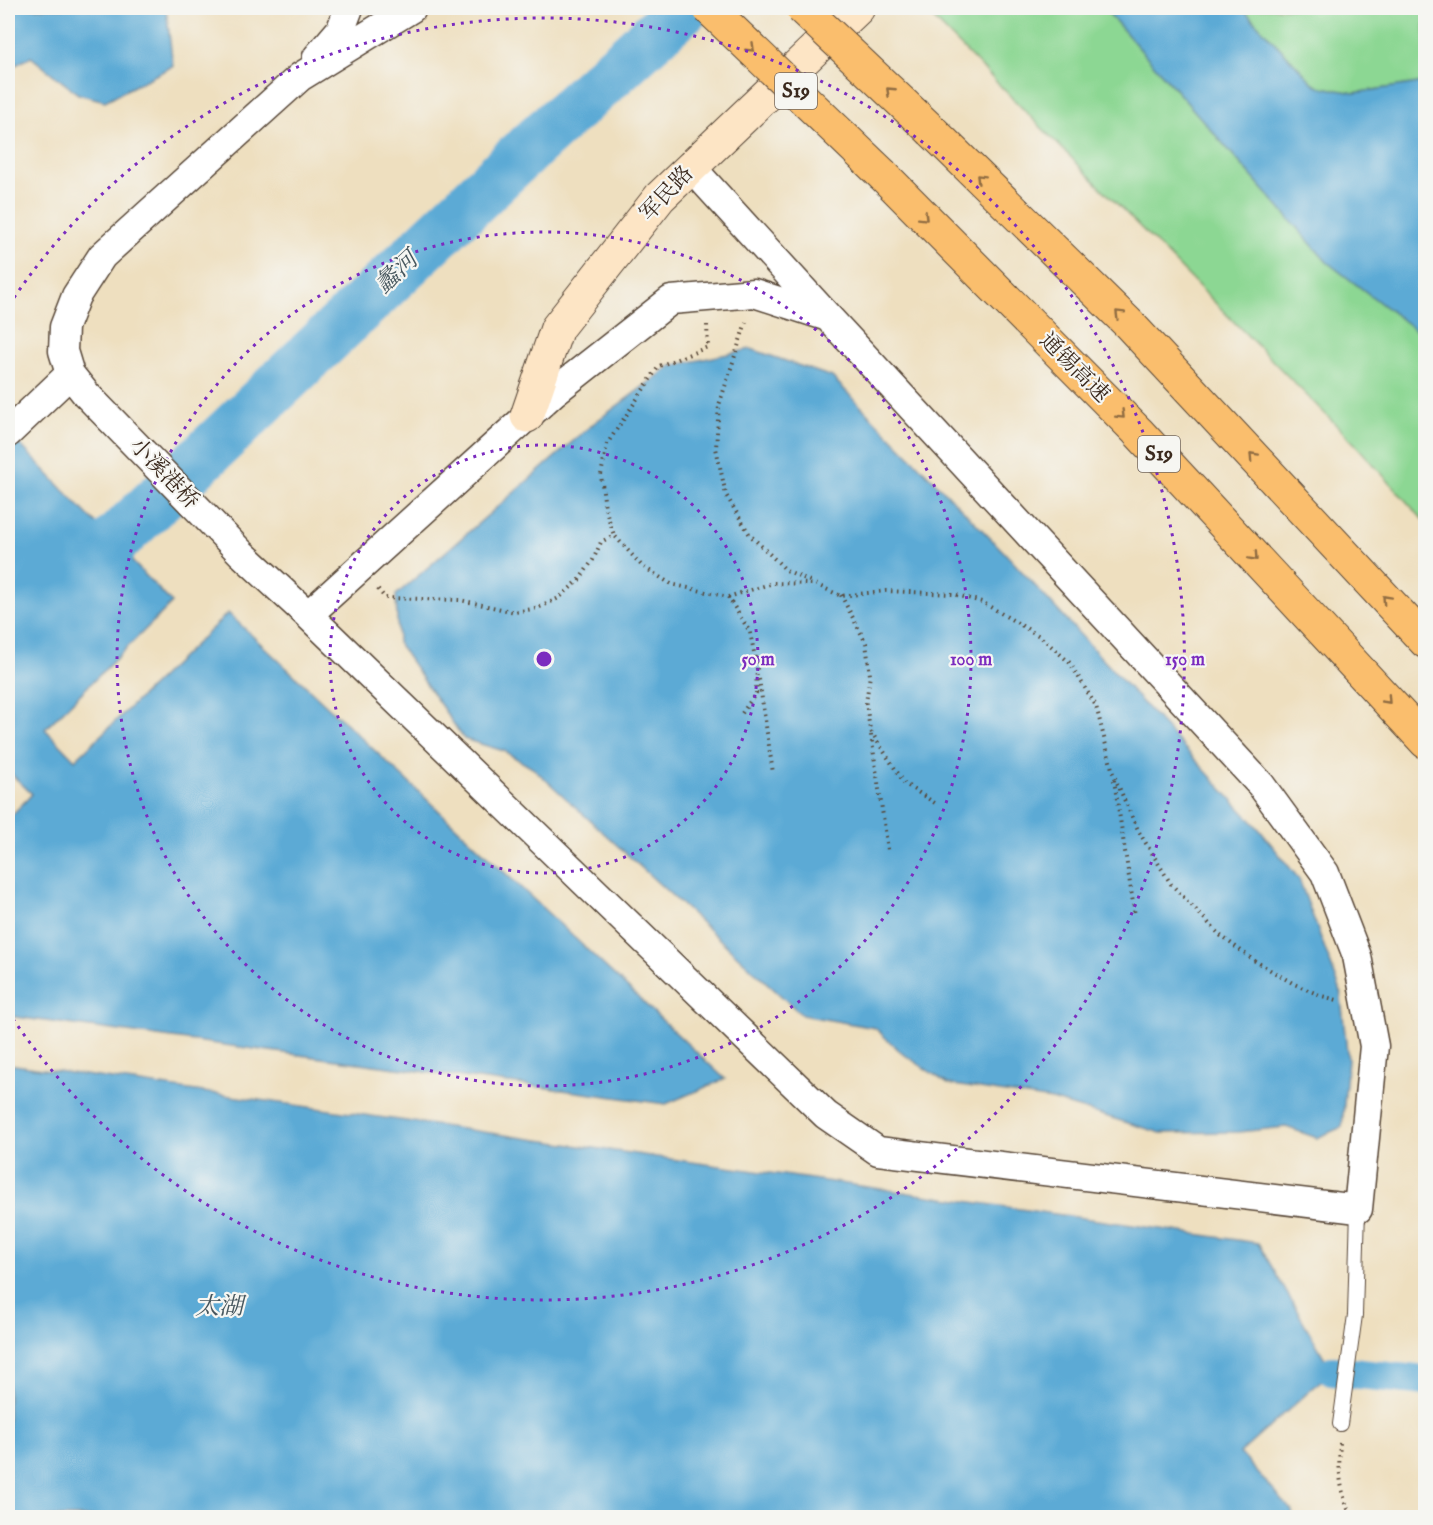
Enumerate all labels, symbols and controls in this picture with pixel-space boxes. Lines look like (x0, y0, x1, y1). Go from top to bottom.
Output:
one-way arrow (745, 41, 755, 52)
road number: S19 (775, 73, 817, 109)
one-way arrow (886, 87, 897, 98)
street label: 军民路 (634, 160, 700, 228)
one-way arrow (977, 174, 988, 185)
one-way arrow (917, 209, 928, 220)
water label: 蠡河 (369, 243, 428, 301)
one-way arrow (1116, 311, 1127, 322)
street label: 通锡高速 (1033, 327, 1115, 409)
one-way arrow (1114, 408, 1125, 418)
street label: 小溪港桥 (123, 433, 205, 515)
road number: S19 (1138, 436, 1180, 472)
one-way arrow (1249, 453, 1260, 463)
one-way arrow (1247, 550, 1258, 561)
one-way arrow (1382, 595, 1393, 605)
centre of rings (534, 649, 554, 669)
text: 50 m (741, 649, 775, 672)
text: 100 m (950, 649, 992, 672)
text: 150 m (1165, 649, 1205, 672)
one-way arrow (1380, 693, 1391, 703)
water label: 太湖 (195, 1292, 247, 1323)

